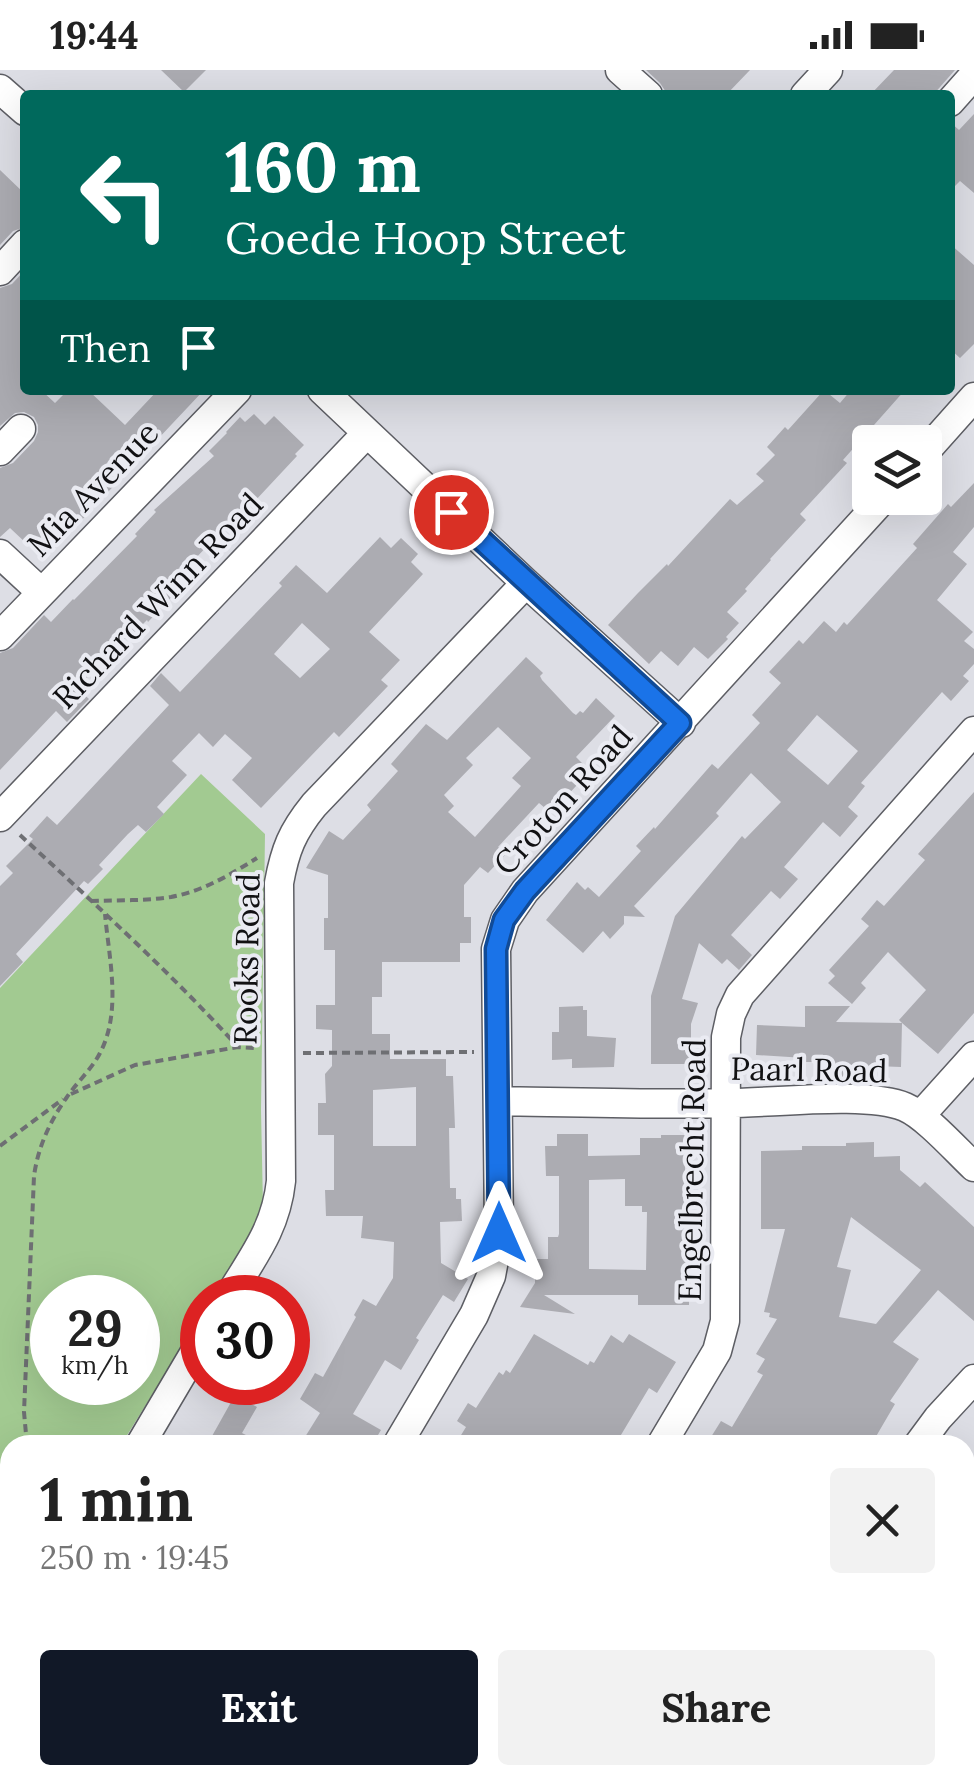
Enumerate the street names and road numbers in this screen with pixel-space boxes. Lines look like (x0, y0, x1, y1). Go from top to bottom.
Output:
street label: Mia Avenue (18, 413, 167, 565)
street label: Richard Winn Road (44, 484, 271, 717)
street label: Croton Road (485, 716, 641, 883)
street label: Rooks Road (225, 873, 268, 1045)
street label: Engelbrecht Road (669, 1038, 714, 1302)
street label: Paarl Road (730, 1048, 888, 1091)

